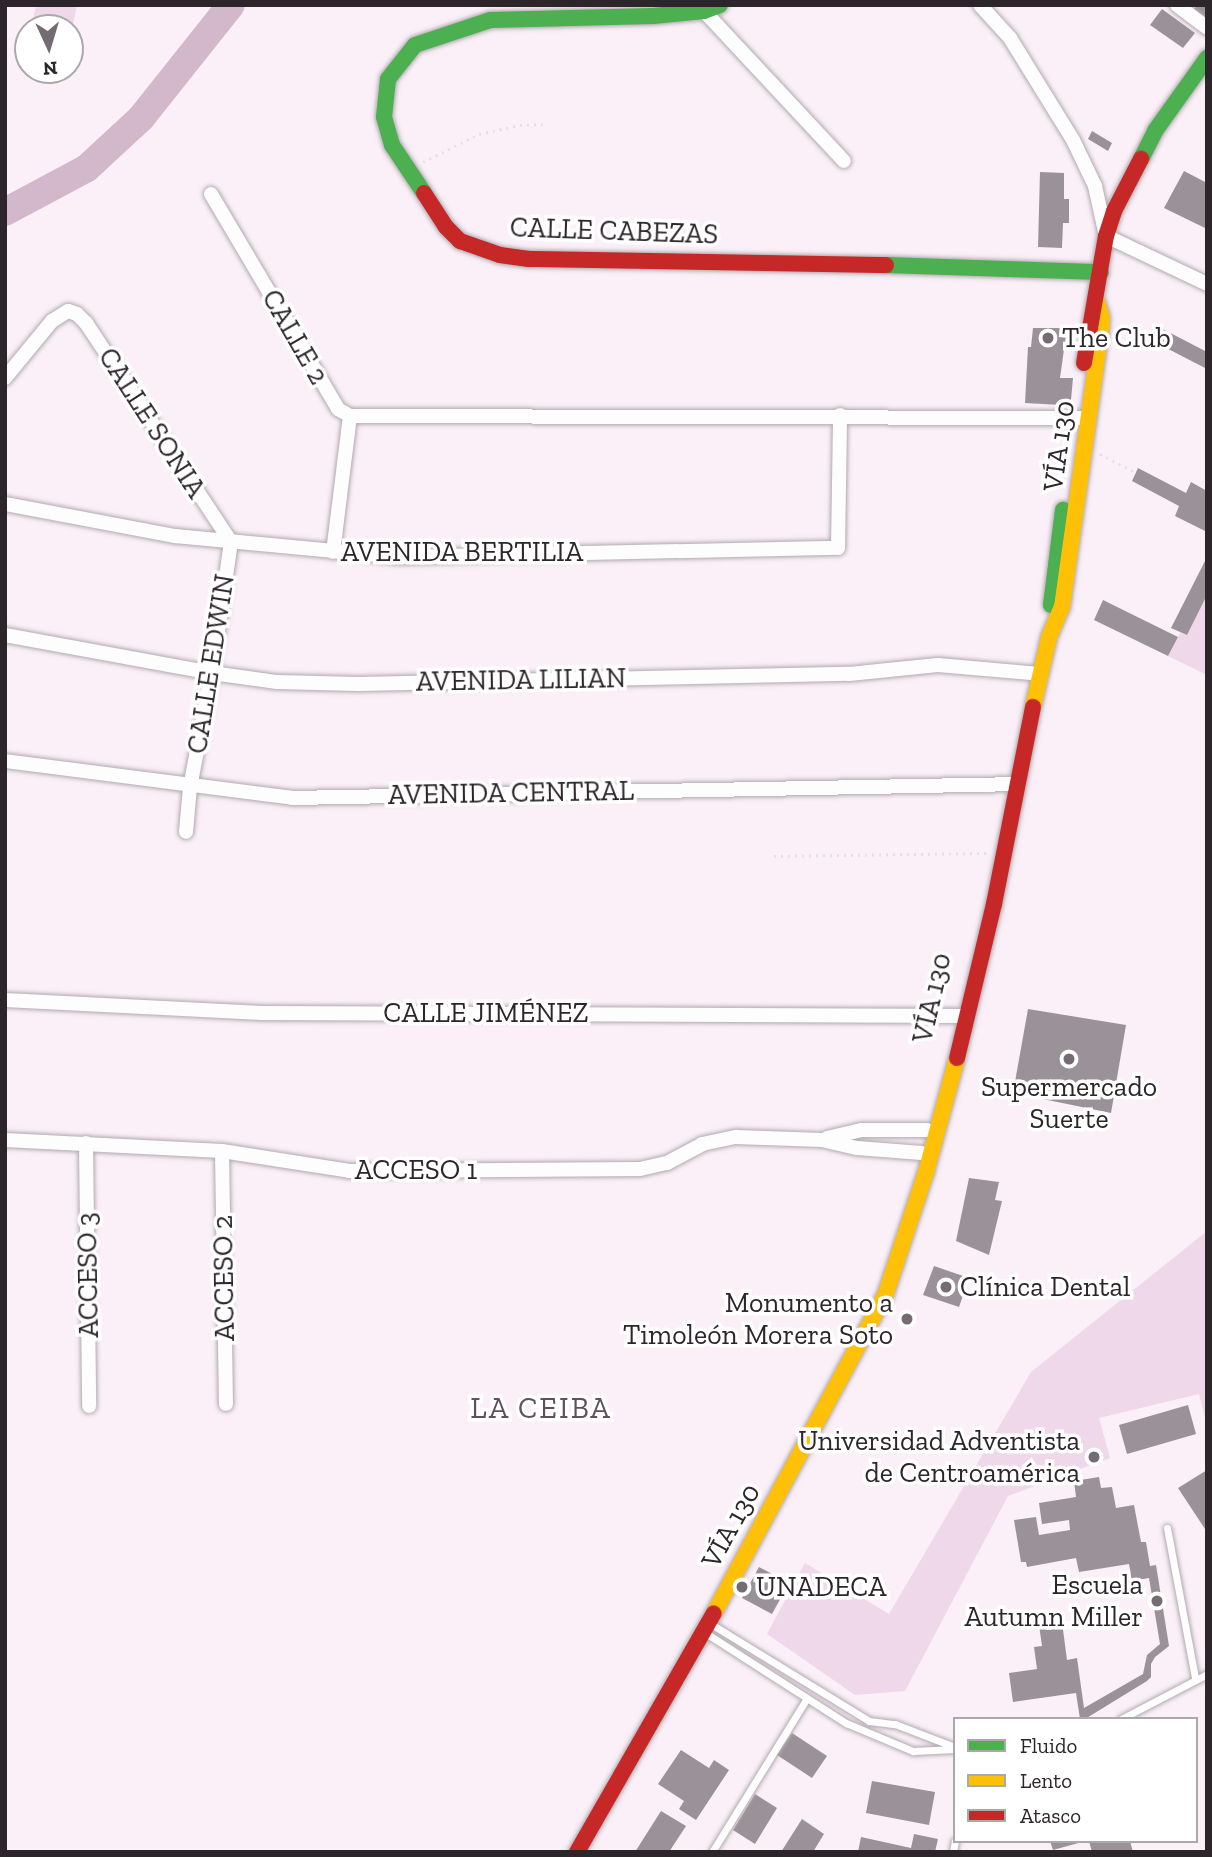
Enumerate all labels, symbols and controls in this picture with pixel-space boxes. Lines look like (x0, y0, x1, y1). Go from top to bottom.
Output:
north arrow (14, 14, 84, 84)
text: N (42, 56, 58, 80)
street label: CALLE CABEZAS (509, 211, 719, 251)
street label: CALLE 2 (254, 284, 336, 390)
place label: The Club (1062, 321, 1171, 355)
marker: The Club (1040, 330, 1056, 346)
street label: CALLE SONIA (91, 342, 213, 504)
street label: VÍA 130 (1036, 398, 1082, 494)
street label: AVENIDA BERTILIA (340, 535, 584, 569)
street label: CALLE EDWIN (180, 572, 242, 756)
street label: AVENIDA LILIAN (415, 661, 627, 699)
street label: AVENIDA CENTRAL (387, 774, 635, 812)
street label: VÍA 130 (905, 949, 959, 1047)
street label: CALLE JIMÉNEZ (383, 996, 589, 1030)
marker: Supermercado Suerte (1061, 1051, 1077, 1067)
place label: Supermercado Suerte (981, 1070, 1157, 1136)
street label: ACCESO 1 (355, 1153, 477, 1187)
street label: ACCESO 3 (70, 1212, 106, 1338)
street label: ACCESO 2 (206, 1215, 242, 1341)
place label: Clínica Dental (960, 1270, 1130, 1304)
marker: Clínica Dental (938, 1279, 954, 1295)
place label: Monumento a Timoleón Morera Soto (623, 1286, 893, 1352)
marker: Monumento a Timoleón Morera Soto (899, 1311, 915, 1327)
district label: LA CEIBA (471, 1390, 611, 1426)
place label: Universidad Adventista de Centroamérica (797, 1424, 1080, 1490)
marker: Universidad Adventista de Centroamérica (1086, 1449, 1102, 1465)
street label: VÍA 130 (694, 1478, 768, 1574)
place label: Escuela Autumn Miller (965, 1568, 1143, 1634)
place label: UNADECA (756, 1570, 886, 1604)
marker: UNADECA (734, 1579, 750, 1595)
marker: Escuela Autumn Miller (1149, 1593, 1165, 1609)
legend (953, 1717, 1198, 1843)
text: Fluido (1020, 1733, 1077, 1758)
text: Lento (1020, 1768, 1072, 1793)
text: Atasco (1020, 1803, 1081, 1828)

